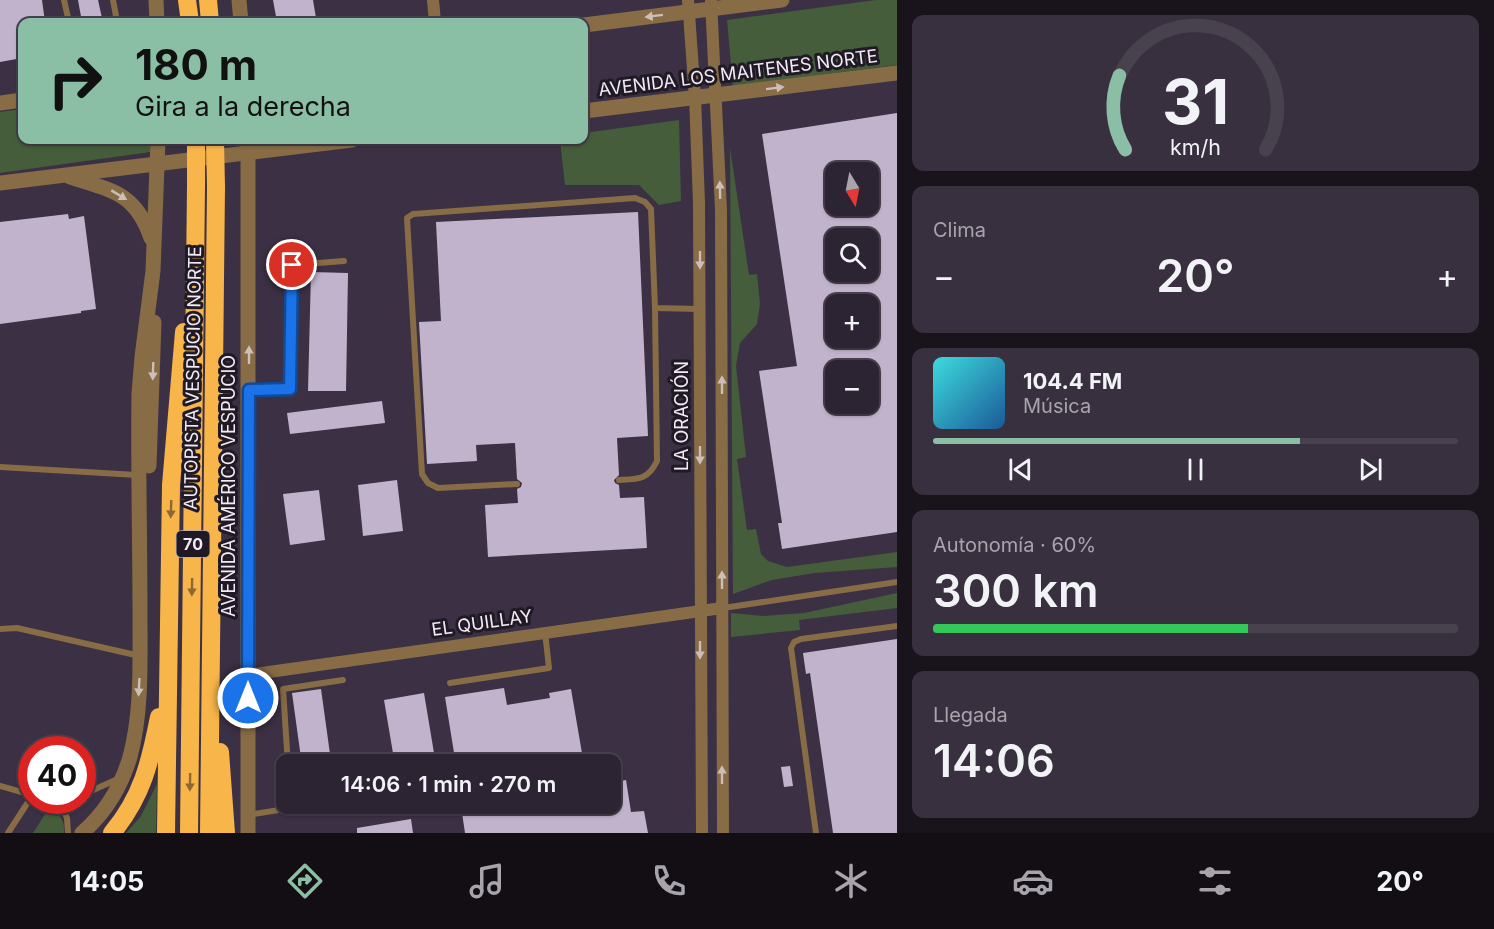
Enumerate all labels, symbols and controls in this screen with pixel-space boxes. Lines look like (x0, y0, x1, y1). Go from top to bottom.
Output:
one-way arrow (645, 12, 664, 21)
text: 180 m (135, 39, 257, 90)
icon: right (36, 42, 114, 120)
street label: AVENIDA LOS MAITENES NORTE (597, 45, 879, 100)
text: 31 (1162, 64, 1229, 139)
one-way arrow (766, 84, 785, 93)
text: Gira a la derecha (135, 90, 351, 123)
text: km/h (1170, 134, 1221, 160)
north arrow (825, 162, 879, 216)
map controls (825, 162, 879, 414)
one-way arrow (716, 180, 725, 199)
one-way arrow (111, 190, 127, 201)
text: Clima (933, 218, 986, 242)
button: search (825, 228, 879, 282)
pin (266, 239, 317, 290)
street label: AUTOPISTA VESPUCIO NORTE (180, 246, 205, 510)
icon: arrive (275, 248, 308, 281)
text: 20° (1156, 248, 1235, 303)
one-way arrow (695, 251, 705, 270)
text: − (933, 256, 955, 296)
text: + (1436, 256, 1458, 296)
button: + (825, 294, 879, 348)
one-way arrow (244, 345, 254, 364)
street label: AVENIDA AMÉRICO VESPUCIO (217, 355, 239, 617)
button: − (825, 360, 879, 414)
street label: LA ORACIÓN (670, 361, 692, 471)
one-way arrow (149, 362, 158, 381)
text: 104.4 FM (1023, 368, 1122, 394)
one-way arrow (717, 375, 727, 394)
text: Música (1023, 394, 1091, 418)
one-way arrow (695, 446, 705, 465)
icon: previous (1004, 453, 1037, 486)
icon: pause (1179, 453, 1212, 486)
icon: next (1354, 453, 1387, 486)
one-way arrow (166, 499, 175, 518)
road number: 70 (176, 531, 210, 557)
text: Autonomía · 60% (933, 533, 1096, 557)
text: 300 km (933, 563, 1098, 618)
one-way arrow (717, 570, 727, 589)
one-way arrow (187, 578, 197, 597)
street label: EL QUILLAY (430, 605, 534, 640)
one-way arrow (695, 641, 705, 660)
position arrow (216, 666, 280, 730)
one-way arrow (134, 678, 143, 697)
text: Llegada (933, 703, 1008, 727)
text: 14:06 (933, 733, 1055, 788)
speed limit sign: 40 (18, 736, 96, 814)
one-way arrow (717, 765, 727, 784)
text: 14:06 · 1 min · 270 m (341, 771, 556, 797)
one-way arrow (185, 773, 195, 792)
icon: directions (284, 860, 326, 902)
icon: music (466, 860, 508, 902)
icon: phone (648, 860, 690, 902)
icon: climate (830, 860, 872, 902)
icon: car (1012, 860, 1054, 902)
icon: filters (1194, 860, 1236, 902)
text: 14:05 (70, 865, 144, 898)
text: 20° (1376, 865, 1424, 898)

